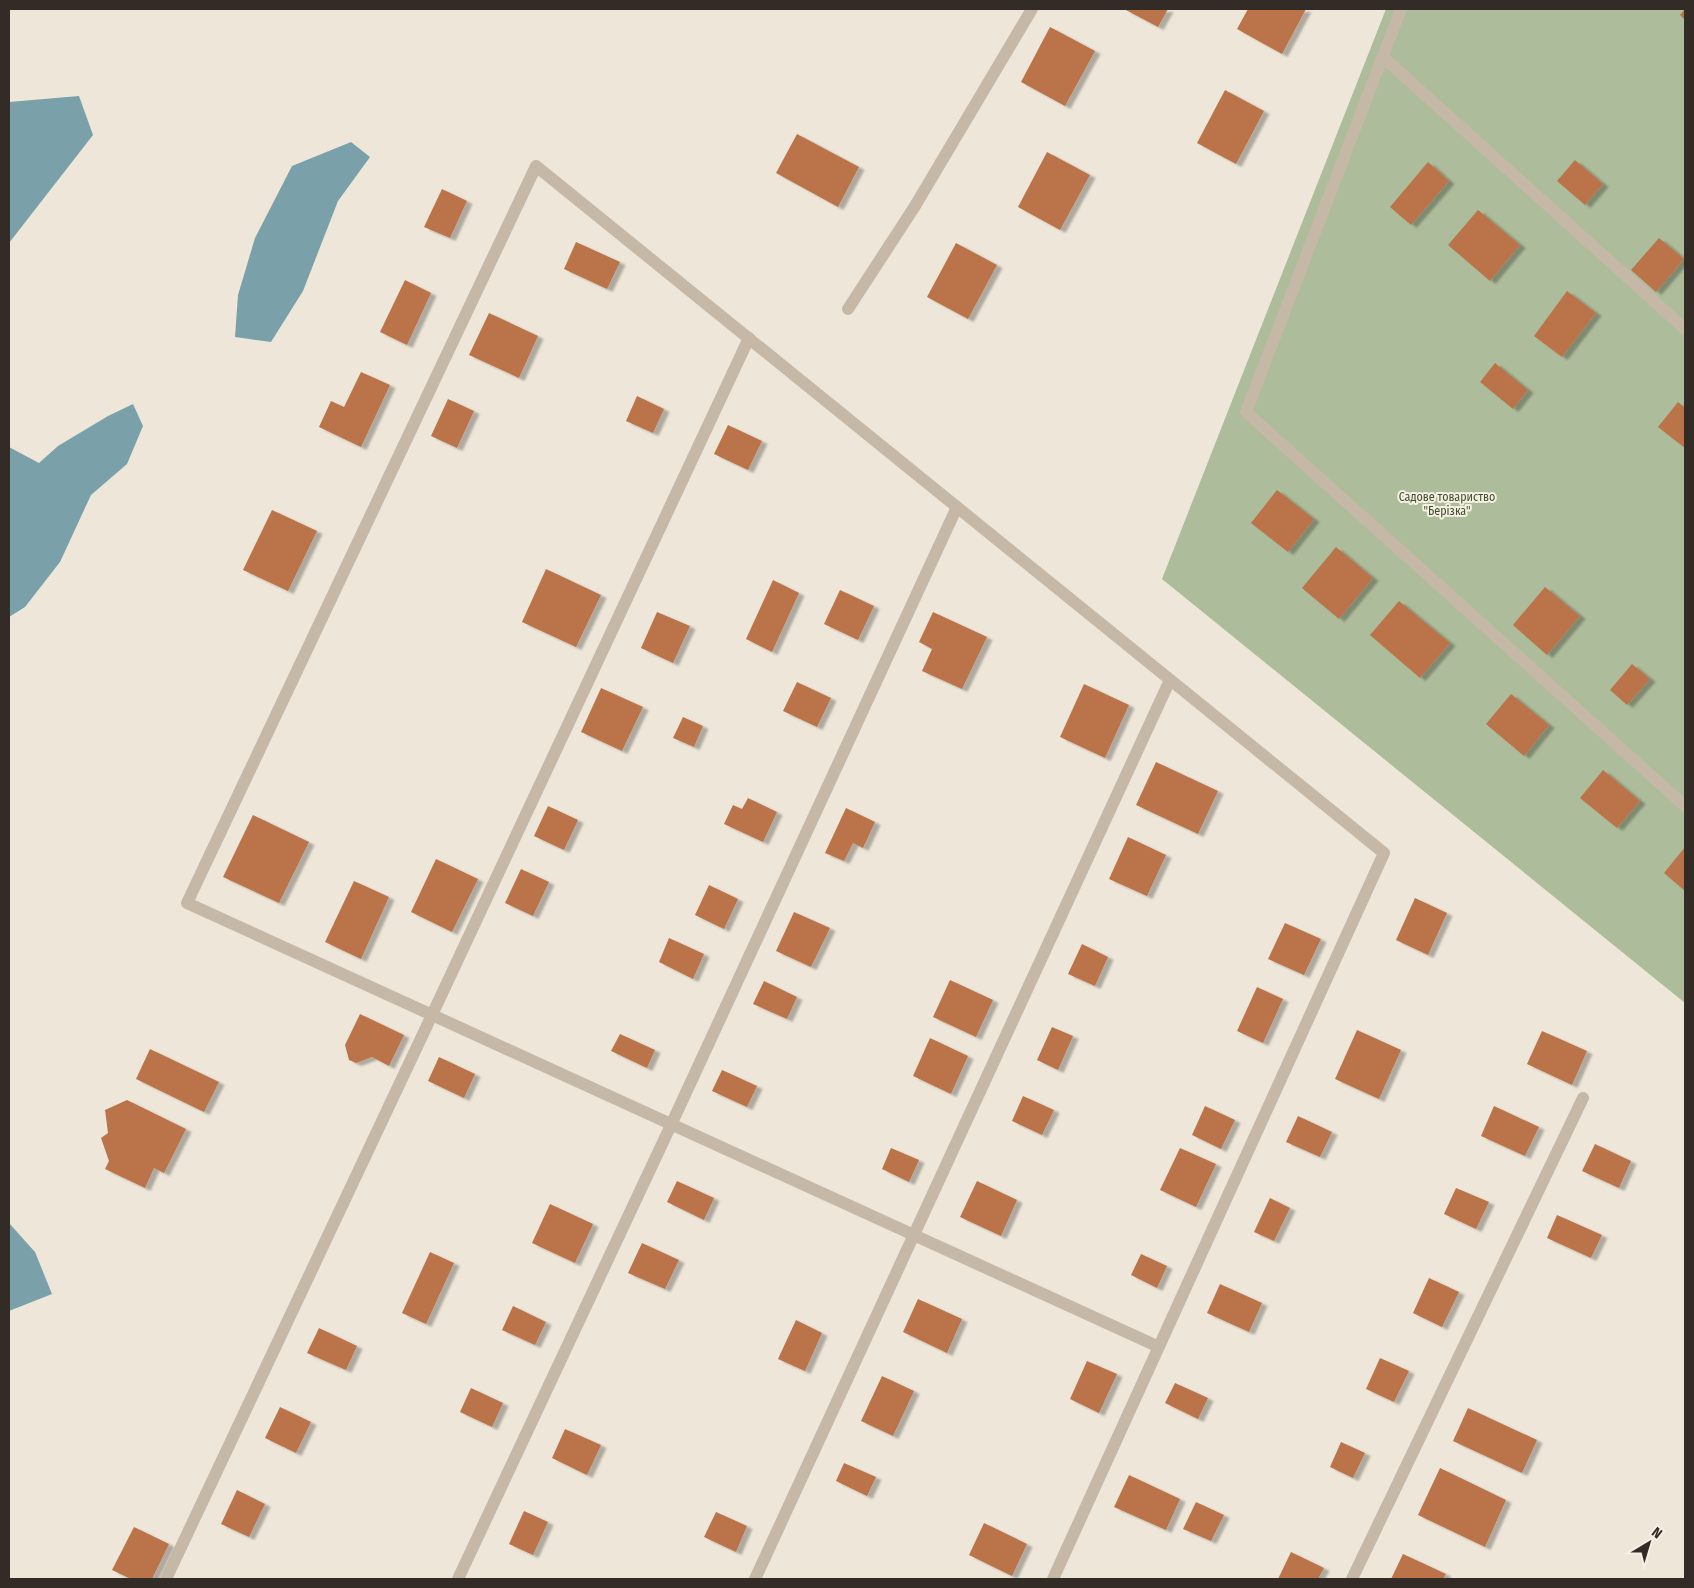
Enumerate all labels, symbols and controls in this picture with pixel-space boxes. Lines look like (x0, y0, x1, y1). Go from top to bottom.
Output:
park label: Садове товариство "Берізка" (1399, 490, 1495, 518)
north arrow (1624, 1518, 1674, 1568)
text: N (1648, 1524, 1665, 1542)

